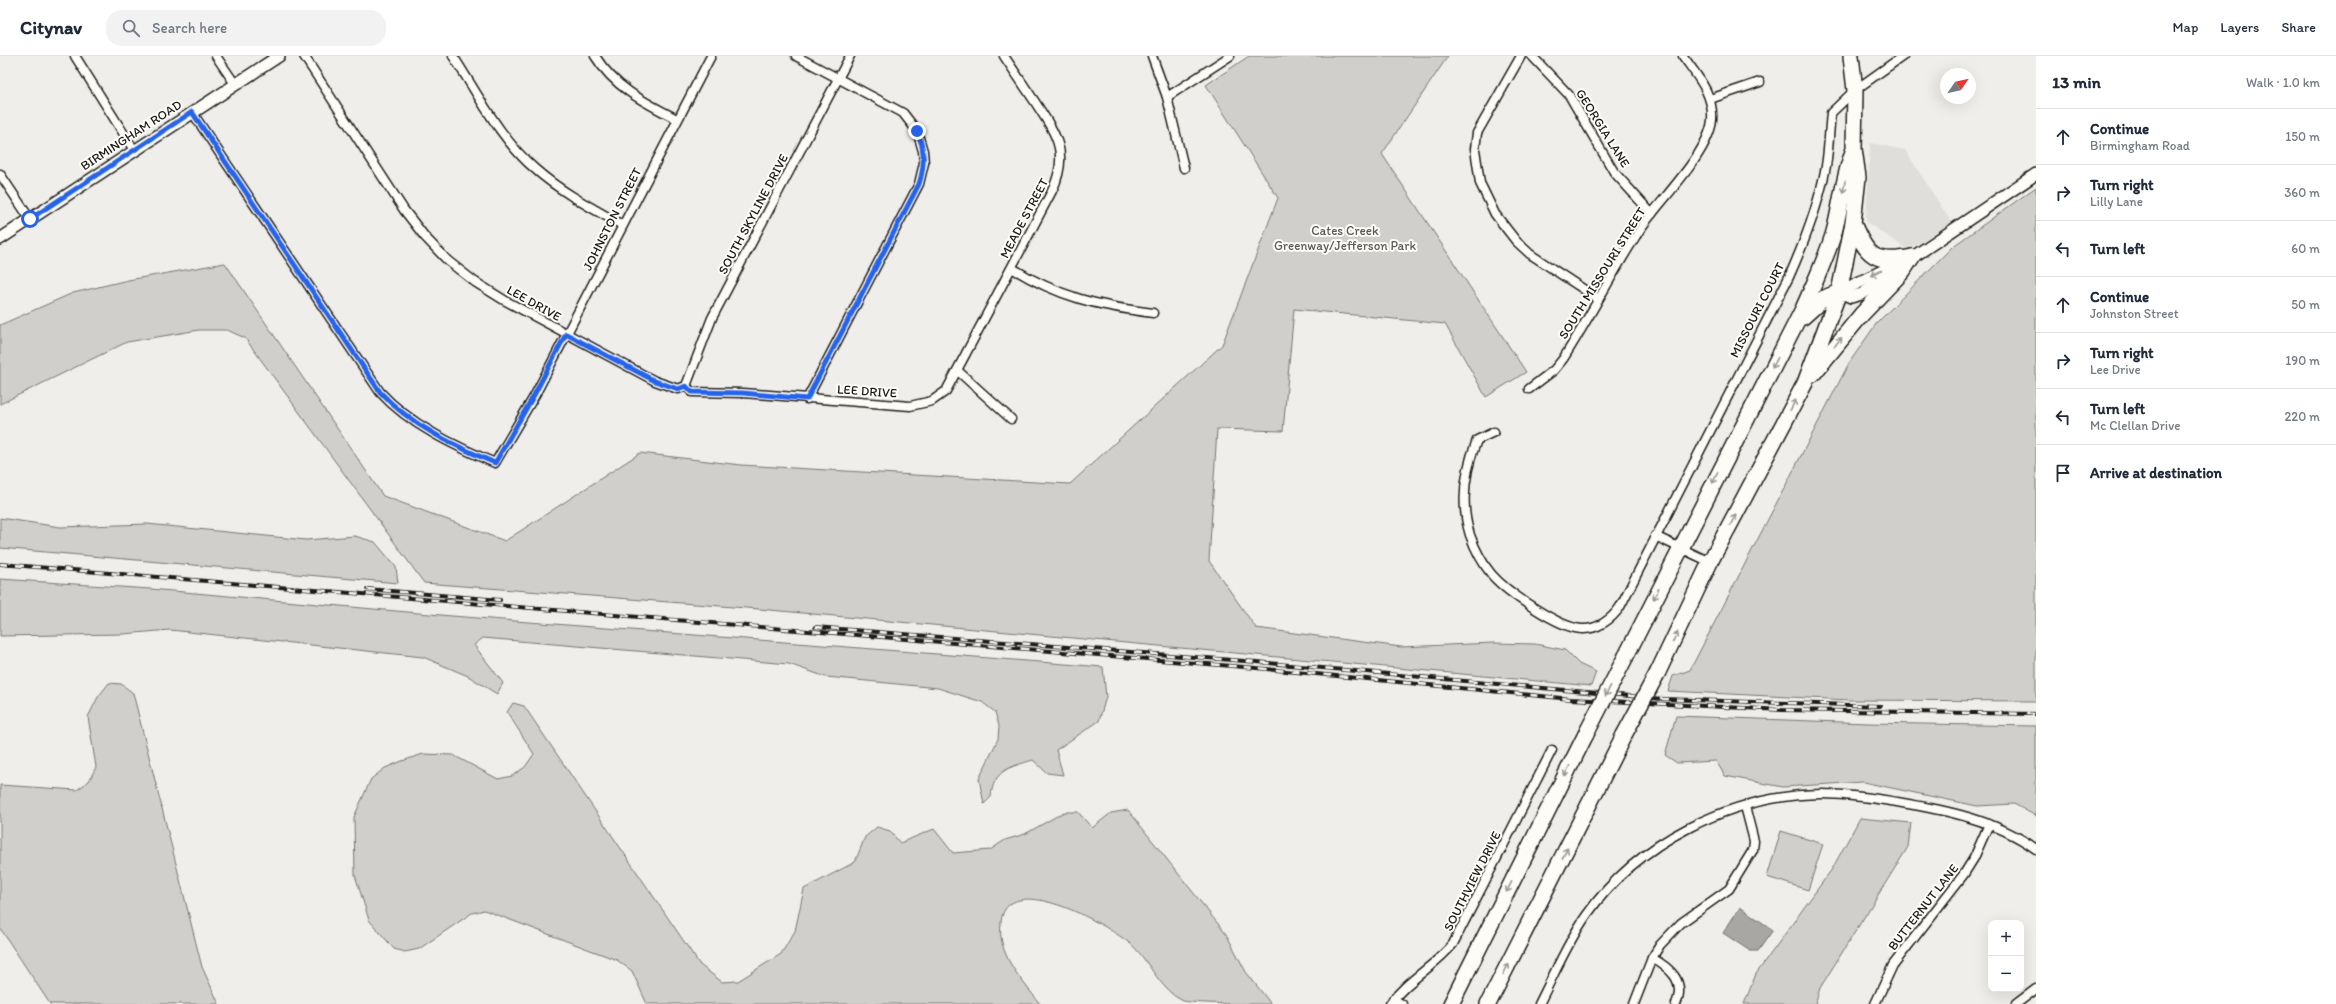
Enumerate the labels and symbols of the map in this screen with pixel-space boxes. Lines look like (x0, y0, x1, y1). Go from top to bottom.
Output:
north arrow (1940, 68, 1976, 104)
street label: GEORGIA LANE (1573, 86, 1633, 170)
street label: BIRMINGHAM ROAD (78, 97, 185, 173)
route end (908, 122, 926, 140)
street label: SOUTH SKYLINE DRIVE (715, 151, 791, 277)
street label: JOHNSTON STREET (580, 164, 645, 273)
street label: MEADE STREET (997, 175, 1052, 261)
one-way arrow (1840, 180, 1848, 193)
street label: SOUTH MISSOURI STREET (1555, 204, 1649, 341)
route start (21, 210, 39, 228)
park label: Cates Creek Greenway/Jefferson Park (1274, 223, 1416, 253)
street label: MISSOURI COURT (1726, 259, 1788, 360)
one-way arrow (1870, 270, 1882, 277)
street label: LEE DRIVE (504, 282, 564, 324)
one-way arrow (1834, 337, 1843, 347)
one-way arrow (1771, 357, 1778, 369)
street label: LEE DRIVE (837, 381, 897, 401)
one-way arrow (1790, 399, 1798, 411)
one-way arrow (1711, 472, 1718, 484)
one-way arrow (1729, 514, 1737, 526)
one-way arrow (1652, 588, 1659, 600)
one-way arrow (1672, 631, 1679, 643)
one-way arrow (1604, 685, 1611, 697)
one-way arrow (1563, 765, 1571, 777)
street label: SOUTHVIEW DRIVE (1440, 829, 1504, 933)
one-way arrow (1561, 847, 1569, 859)
street label: BUTTERNUT LANE (1885, 861, 1961, 953)
one-way arrow (1505, 881, 1512, 893)
one-way arrow (1503, 963, 1510, 975)

